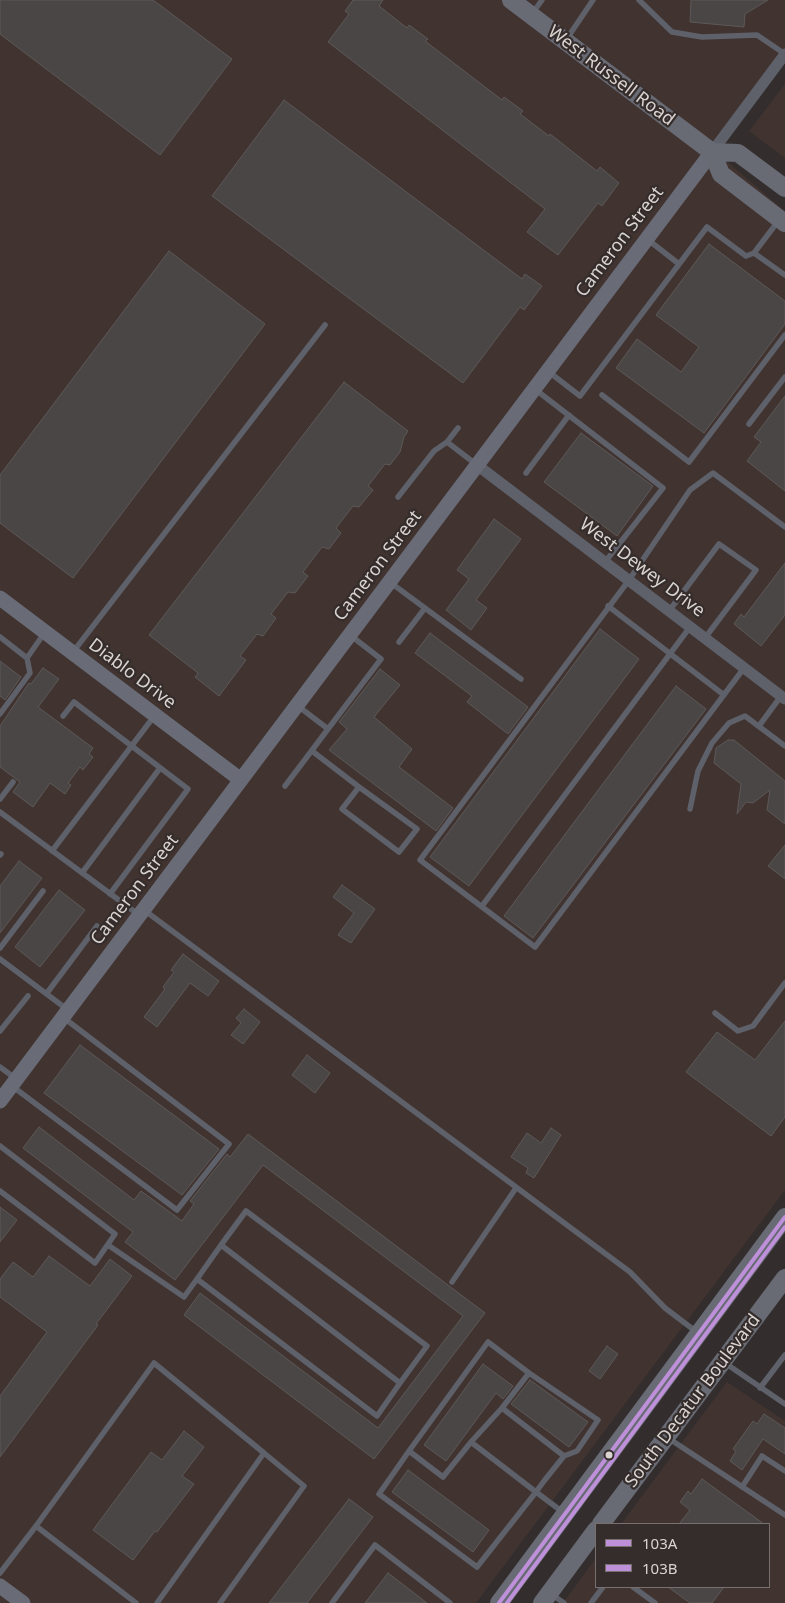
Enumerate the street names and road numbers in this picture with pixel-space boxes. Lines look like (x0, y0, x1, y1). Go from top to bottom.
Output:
street label: West Russell Road (543, 21, 679, 131)
street label: Cameron Street (572, 183, 668, 301)
street label: Cameron Street (330, 507, 426, 625)
street label: West Dewey Drive (575, 514, 709, 622)
street label: Diablo Drive (84, 634, 180, 714)
street label: Cameron Street (87, 831, 183, 949)
street label: South Decatur Boulevard (621, 1310, 765, 1492)

